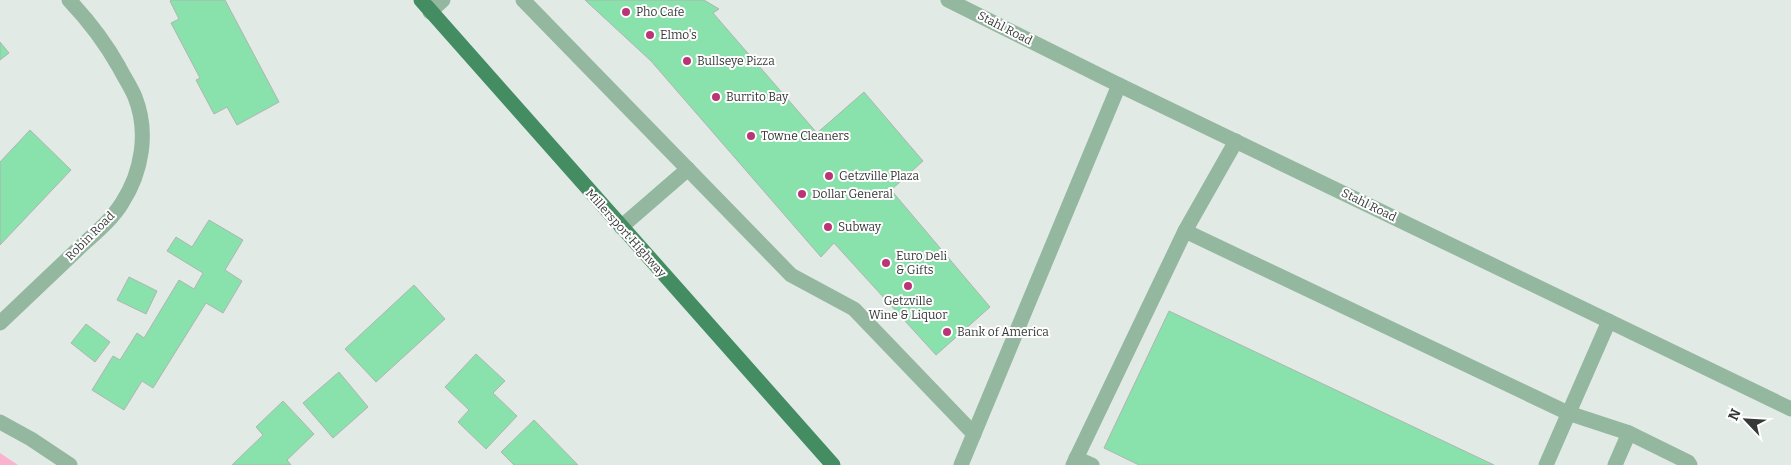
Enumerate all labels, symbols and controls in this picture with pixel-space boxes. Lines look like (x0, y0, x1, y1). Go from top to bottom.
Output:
place label: Pho Cafe (636, 5, 684, 19)
marker: Pho Cafe (620, 6, 632, 18)
street label: Stahl Road (975, 8, 1035, 48)
place label: Elmo's (660, 28, 697, 42)
marker: Elmo's (644, 29, 656, 41)
place label: Bullseye Pizza (697, 54, 775, 68)
marker: Bullseye Pizza (681, 55, 693, 67)
place label: Burrito Bay (726, 90, 789, 104)
marker: Burrito Bay (710, 91, 722, 103)
place label: Towne Cleaners (761, 129, 849, 143)
marker: Towne Cleaners (745, 130, 757, 142)
place label: Getzville Plaza (839, 169, 920, 183)
marker: Getzville Plaza (823, 170, 835, 182)
street label: Millersport Highway (583, 186, 670, 280)
street label: Stahl Road (1339, 186, 1399, 224)
place label: Dollar General (812, 187, 893, 201)
marker: Dollar General (796, 188, 808, 200)
street label: Robin Road (63, 209, 117, 263)
place label: Subway (838, 220, 882, 234)
marker: Subway (822, 221, 834, 233)
place label: Euro Deli & Gifts (896, 249, 948, 277)
marker: Euro Deli & Gifts (880, 257, 892, 269)
marker: Getzville Wine & Liquor (902, 280, 914, 292)
place label: Getzville Wine & Liquor (868, 294, 948, 322)
place label: Bank of America (957, 325, 1049, 339)
marker: Bank of America (941, 326, 953, 338)
north arrow (1721, 395, 1771, 445)
text: N (1725, 406, 1745, 423)

